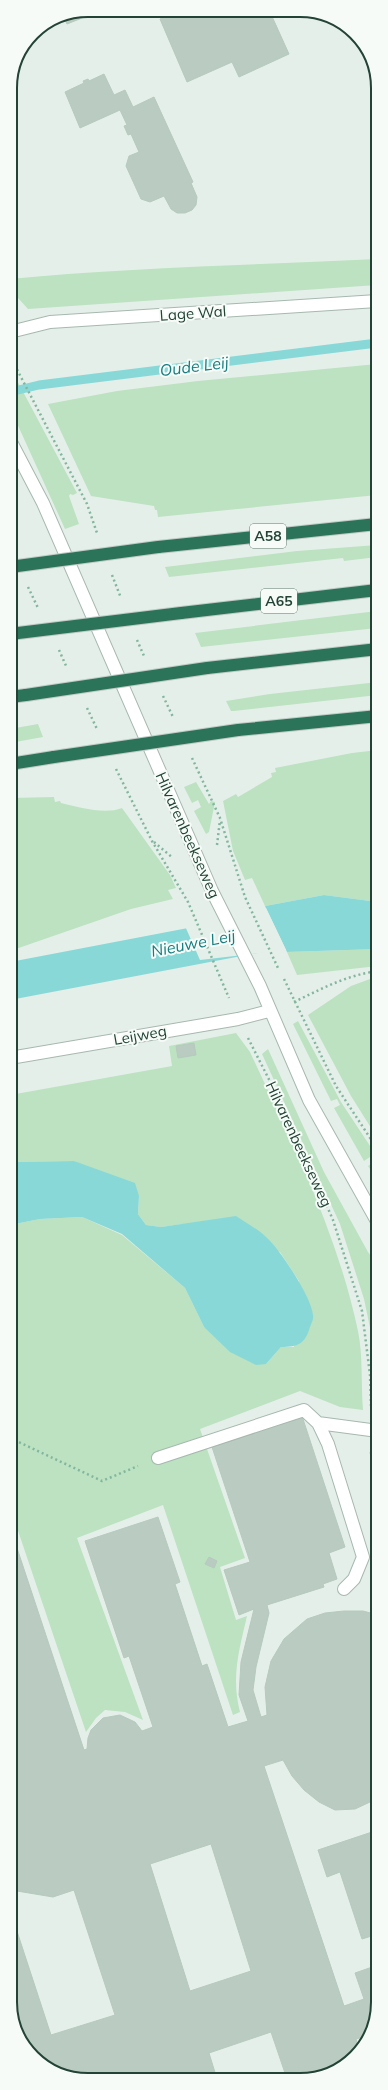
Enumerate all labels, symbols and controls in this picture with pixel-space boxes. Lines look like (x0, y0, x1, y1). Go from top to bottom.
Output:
street label: Lage Wal (159, 301, 227, 325)
water label: Oude Leij (159, 352, 230, 380)
road number: A58 (250, 524, 286, 548)
road number: A65 (261, 589, 297, 613)
street label: Hilvarenbeekseweg (152, 769, 224, 901)
water label: Nieuwe Leij (149, 925, 237, 961)
street label: Leijweg (112, 1021, 168, 1049)
street label: Hilvarenbeekseweg (262, 1078, 336, 1210)

